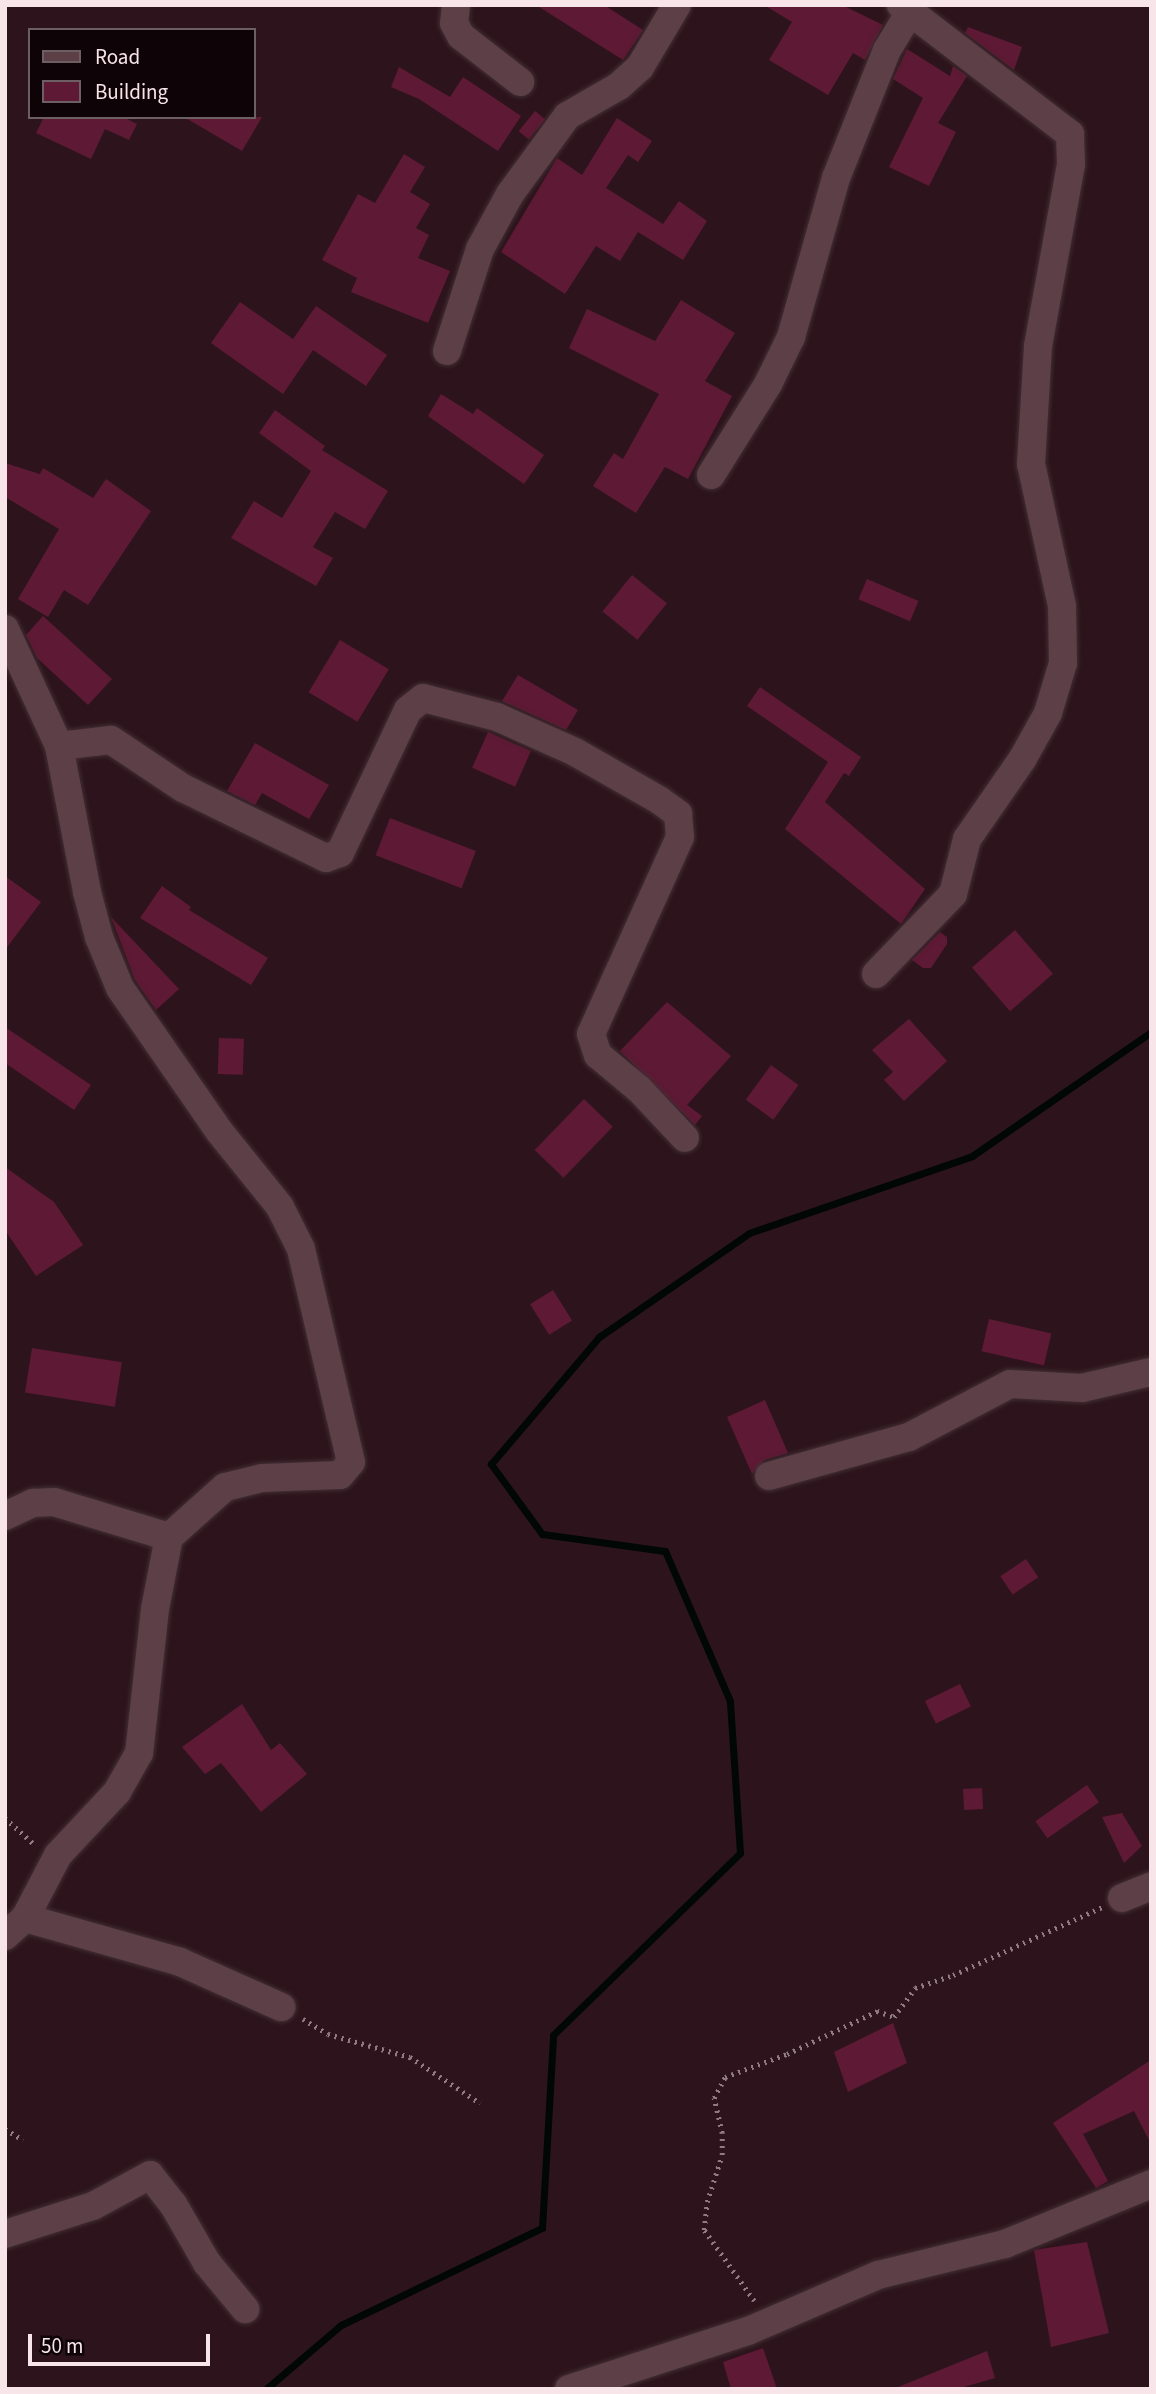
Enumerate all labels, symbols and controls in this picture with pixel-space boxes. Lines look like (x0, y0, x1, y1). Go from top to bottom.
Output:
legend (28, 28, 256, 119)
text: Road (95, 42, 140, 72)
text: Building (95, 77, 168, 107)
scale bar (32, 2320, 214, 2364)
text: 50 m (41, 2331, 83, 2361)

